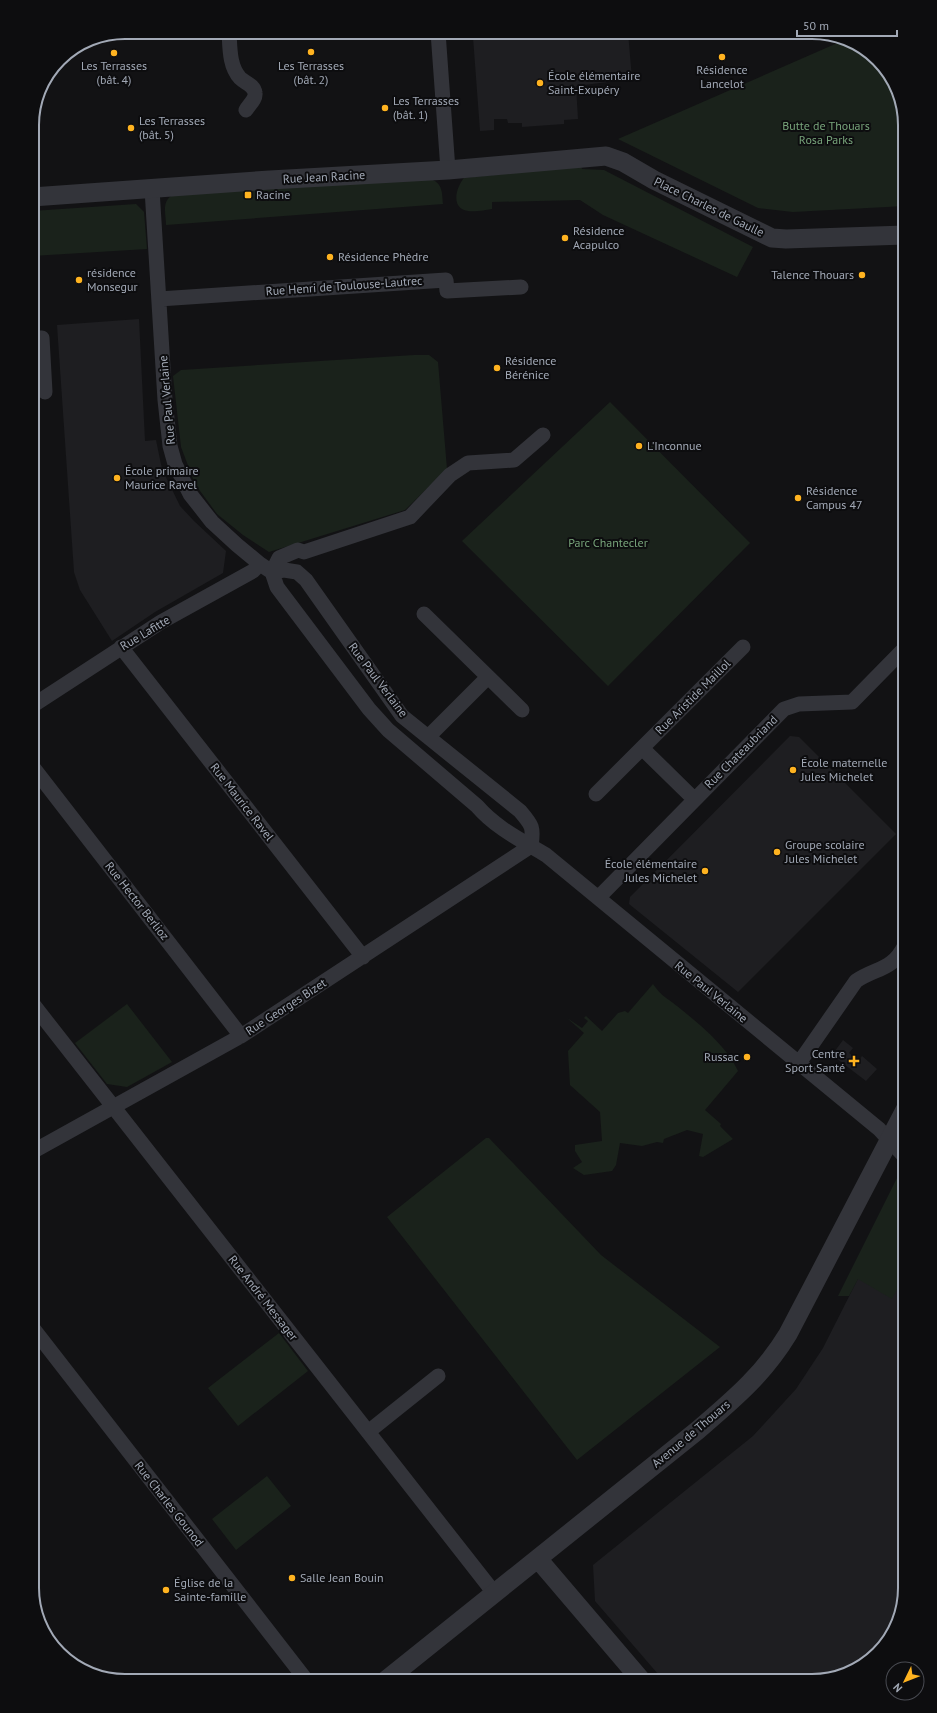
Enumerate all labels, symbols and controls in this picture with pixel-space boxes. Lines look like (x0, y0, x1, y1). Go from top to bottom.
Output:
scale bar (797, 12, 897, 38)
text: 50 m (803, 18, 829, 33)
marker: Les Terrasses (bât. 2) (306, 47, 316, 57)
marker: Les Terrasses (bât. 4) (109, 48, 119, 58)
marker: Résidence Lancelot (717, 52, 727, 62)
place label: Les Terrasses (bât. 4) (81, 58, 147, 87)
place label: Les Terrasses (bât. 2) (278, 58, 344, 87)
place label: Résidence Lancelot (696, 62, 748, 91)
place label: École élémentaire Saint-Exupéry (548, 68, 640, 97)
marker: École élémentaire Saint-Exupéry (535, 78, 545, 88)
place label: Les Terrasses (bât. 1) (393, 93, 459, 122)
marker: Les Terrasses (bât. 1) (380, 103, 390, 113)
place label: Les Terrasses (bât. 5) (139, 113, 205, 142)
park label: Butte de Thouars Rosa Parks (782, 118, 870, 147)
marker: Les Terrasses (bât. 5) (126, 123, 136, 133)
street label: Rue Jean Racine (282, 167, 365, 186)
street label: Place Charles de Gaulle (652, 173, 767, 240)
place label: Racine (256, 187, 290, 202)
marker: Racine (243, 190, 253, 200)
place label: Résidence Acapulco (573, 223, 624, 252)
marker: Résidence Acapulco (560, 233, 570, 243)
place label: Résidence Phèdre (338, 249, 428, 264)
marker: Résidence Phèdre (325, 252, 335, 262)
place label: résidence Monsegur (87, 265, 138, 294)
place label: Talence Thouars (771, 267, 854, 282)
marker: Talence Thouars (857, 270, 867, 280)
street label: Rue Henri de Toulouse-Lautrec (265, 272, 423, 298)
marker: résidence Monsegur (74, 275, 84, 285)
place label: Résidence Bérénice (505, 353, 556, 382)
street label: Rue Paul Verlaine (155, 355, 178, 445)
marker: Résidence Bérénice (492, 363, 502, 373)
place label: L'Inconnue (647, 438, 702, 453)
marker: L'Inconnue (634, 441, 644, 451)
place label: École primaire Maurice Ravel (125, 463, 199, 492)
marker: École primaire Maurice Ravel (112, 473, 122, 483)
place label: Résidence Campus 47 (806, 483, 863, 512)
marker: Résidence Campus 47 (793, 493, 803, 503)
park label: Parc Chantecler (568, 535, 648, 550)
street label: Rue Lafitte (117, 612, 172, 653)
street label: Rue Paul Verlaine (345, 639, 411, 720)
street label: Rue Aristide Maillol (652, 655, 734, 737)
street label: Rue Chateaubriand (701, 712, 780, 791)
place label: École maternelle Jules Michelet (800, 755, 887, 784)
street label: Rue Maurice Ravel (207, 760, 278, 844)
marker: École maternelle Jules Michelet (788, 765, 798, 775)
place label: Groupe scolaire Jules Michelet (784, 837, 865, 866)
marker: Groupe scolaire Jules Michelet (772, 847, 782, 857)
place label: École élémentaire Jules Michelet (605, 856, 697, 885)
street label: Rue Hector Berlioz (102, 858, 173, 943)
marker: École élémentaire Jules Michelet (700, 866, 710, 876)
street label: Rue Paul Verlaine (672, 958, 751, 1026)
street label: Rue Georges Bizet (243, 975, 329, 1038)
place label: Centre Sport Santé (785, 1046, 845, 1075)
place label: Russac (704, 1049, 740, 1064)
marker: Russac (742, 1052, 752, 1062)
marker: Centre Sport Santé (848, 1055, 860, 1067)
street label: Rue André Messager (225, 1252, 301, 1343)
street label: Avenue de Thouars (649, 1397, 733, 1471)
street label: Rue Charles Gounod (132, 1458, 207, 1549)
place label: Salle Jean Bouin (300, 1570, 384, 1585)
marker: Salle Jean Bouin (287, 1573, 297, 1583)
place label: Église de la Sainte-famille (174, 1575, 246, 1604)
marker: Église de la Sainte-famille (161, 1585, 171, 1595)
north arrow (885, 1661, 925, 1701)
text: N (890, 1680, 905, 1695)

